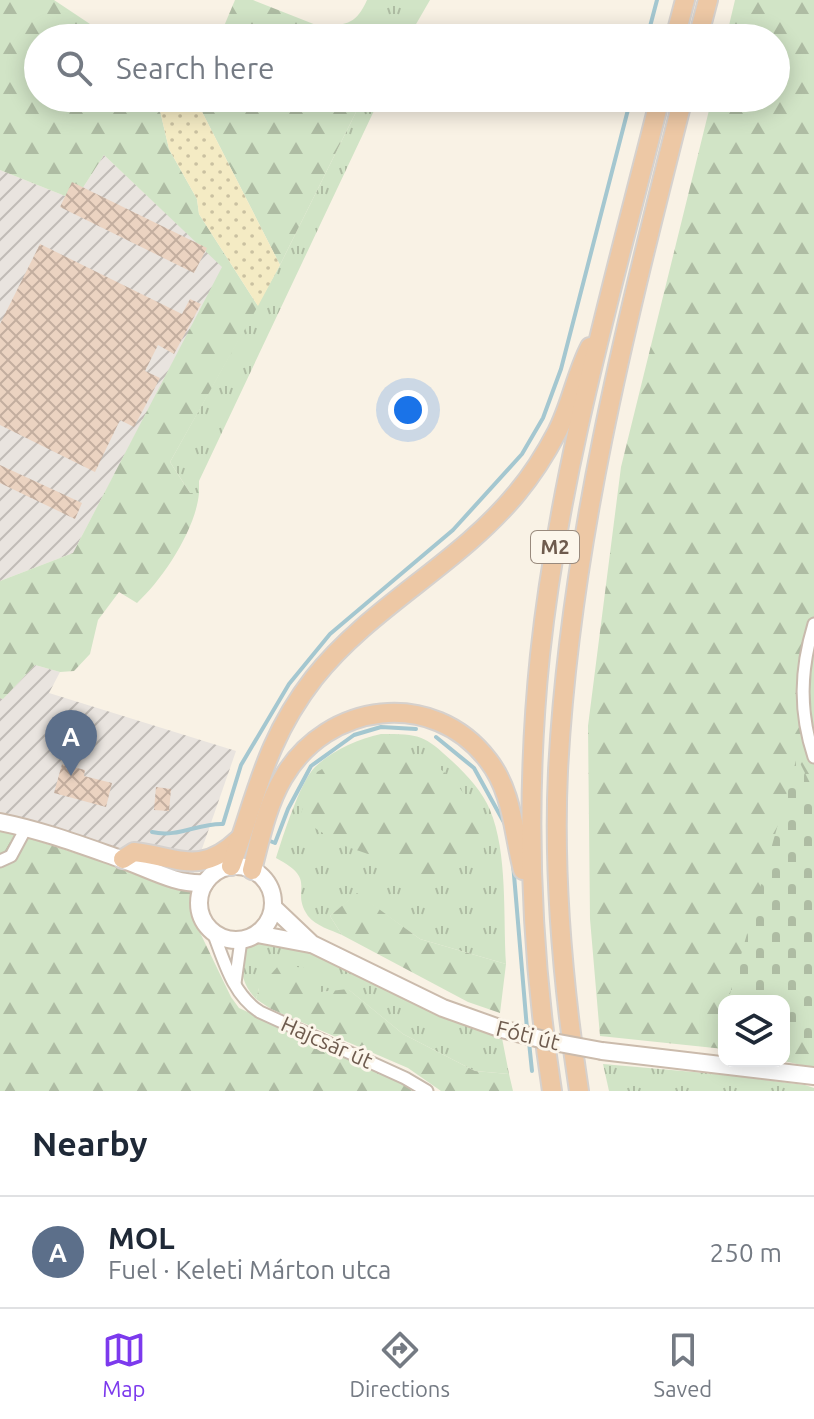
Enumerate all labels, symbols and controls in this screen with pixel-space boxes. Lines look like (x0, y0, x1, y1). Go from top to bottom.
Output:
search box (24, 24, 790, 112)
icon: search (52, 46, 96, 90)
text: Search here (116, 51, 275, 85)
your location (388, 390, 428, 430)
road number: M2 (531, 531, 579, 563)
pin: A (45, 710, 97, 776)
map controls (718, 995, 790, 1067)
button: layers (718, 995, 790, 1067)
street label: Hajcsár út (278, 1010, 377, 1073)
street label: Fóti út (494, 1015, 563, 1055)
text: Nearby (32, 1124, 147, 1162)
text: MOL (108, 1221, 175, 1255)
text: A (49, 1238, 67, 1267)
text: 250 m (710, 1238, 782, 1267)
text: Fuel · Keleti Márton utca (108, 1255, 391, 1284)
tab: Map (102, 1328, 146, 1401)
tab: Directions (349, 1328, 450, 1401)
tab: Saved (654, 1328, 712, 1401)

